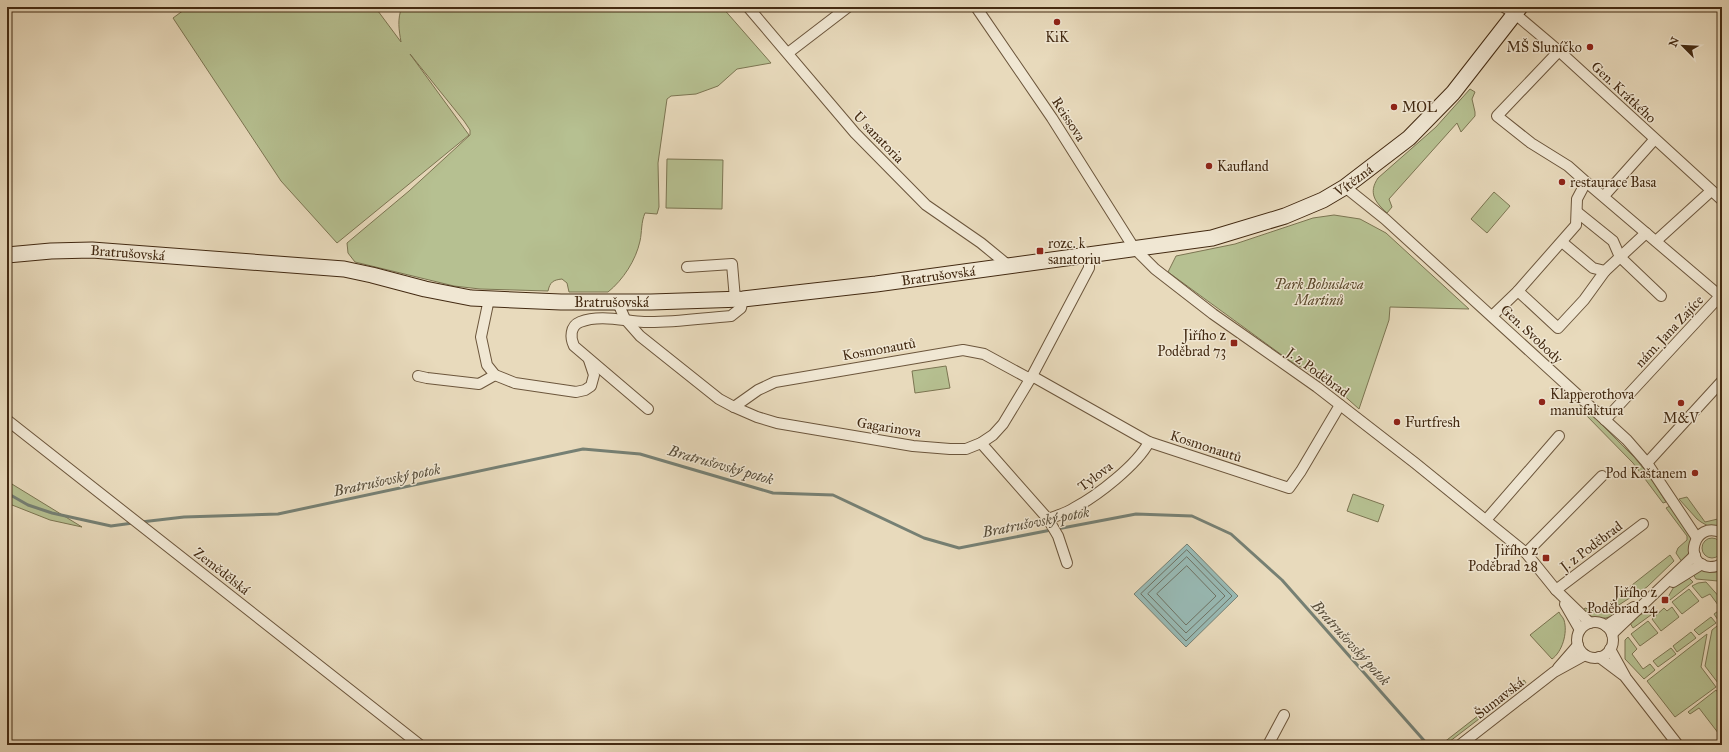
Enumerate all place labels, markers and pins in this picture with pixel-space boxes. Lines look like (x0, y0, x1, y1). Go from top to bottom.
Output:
marker: KiK (1052, 17, 1062, 27)
place label: KiK (1045, 29, 1070, 46)
place label: MŠ Sluníčko (1506, 37, 1582, 56)
marker: MŠ Sluníčko (1585, 42, 1595, 52)
place label: MOL (1402, 99, 1438, 116)
marker: MOL (1389, 102, 1399, 112)
place label: Kaufland (1217, 158, 1269, 175)
marker: Kaufland (1204, 161, 1214, 171)
place label: restaurace Basa (1570, 174, 1657, 191)
marker: restaurace Basa (1557, 177, 1567, 187)
place label: rozc. k sanatoriu (1048, 235, 1102, 268)
marker: rozc. k sanatoriu (1035, 246, 1045, 256)
place label: Jiřího z Poděbrad 73 (1157, 327, 1227, 360)
marker: Jiřího z Poděbrad 73 (1229, 338, 1239, 348)
place label: Klapperothova manufaktura (1550, 386, 1634, 419)
marker: Klapperothova manufaktura (1537, 397, 1547, 407)
marker: M&V (1676, 398, 1686, 408)
place label: M&V (1663, 410, 1700, 427)
place label: Furtfresh (1405, 414, 1460, 431)
marker: Furtfresh (1392, 417, 1402, 427)
place label: Pod Kaštanem (1605, 465, 1687, 482)
marker: Pod Kaštanem (1690, 468, 1700, 478)
place label: Jiřího z Poděbrad 28 (1468, 542, 1539, 575)
marker: Jiřího z Poděbrad 28 (1541, 553, 1551, 563)
place label: Jiřího z Poděbrad 24 (1587, 584, 1658, 617)
marker: Jiřího z Poděbrad 24 (1660, 595, 1670, 605)

